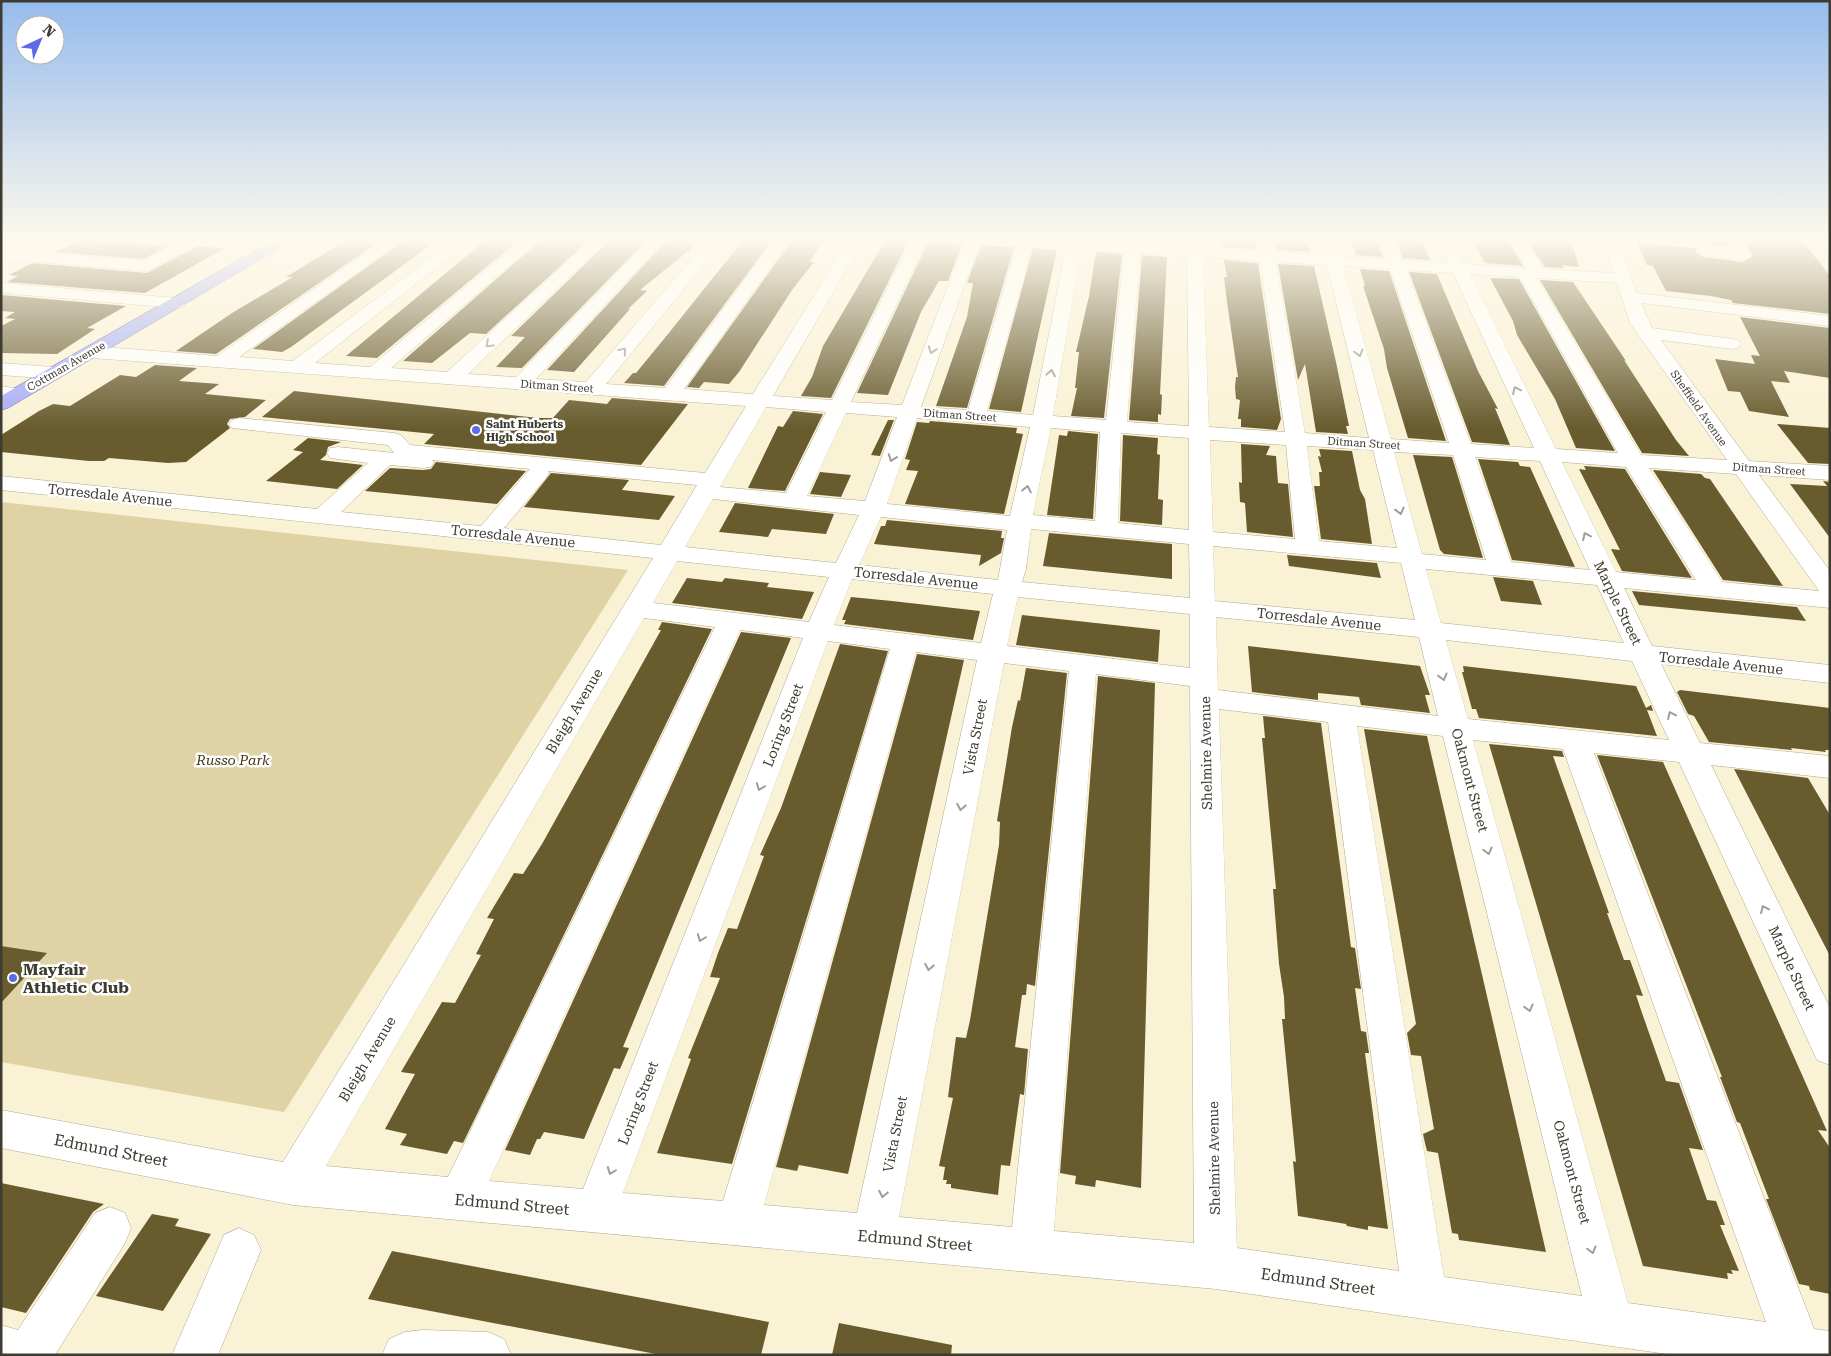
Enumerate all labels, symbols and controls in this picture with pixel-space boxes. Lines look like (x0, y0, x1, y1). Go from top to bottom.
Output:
north arrow (15, 15, 65, 65)
text: N (40, 21, 59, 40)
one-way arrow (485, 338, 494, 347)
street label: Cottman Avenue (25, 339, 108, 394)
one-way arrow (928, 345, 938, 354)
one-way arrow (617, 348, 626, 357)
one-way arrow (1353, 349, 1364, 358)
street label: Sheffield Avenue (1668, 368, 1730, 449)
one-way arrow (1045, 369, 1055, 377)
street label: Ditman Street (520, 377, 594, 396)
one-way arrow (1512, 386, 1523, 395)
street label: Ditman Street (923, 406, 997, 425)
place label: Saint Huberts High School (486, 418, 563, 444)
marker: Saint Huberts High School (470, 424, 482, 436)
street label: Ditman Street (1327, 434, 1401, 453)
one-way arrow (888, 453, 898, 461)
street label: Ditman Street (1732, 460, 1806, 479)
street label: Torresdale Avenue (47, 481, 173, 510)
one-way arrow (1021, 485, 1032, 494)
one-way arrow (1394, 506, 1405, 515)
street label: Torresdale Avenue (450, 522, 576, 551)
one-way arrow (1582, 533, 1592, 542)
street label: Marple Street (1591, 558, 1645, 648)
street label: Torresdale Avenue (853, 564, 979, 593)
street label: Torresdale Avenue (1256, 605, 1382, 634)
street label: Torresdale Avenue (1658, 649, 1784, 678)
street label: Bleigh Avenue (542, 665, 606, 757)
one-way arrow (1437, 672, 1447, 680)
street label: Loring Street (760, 681, 806, 769)
street label: Shelmire Avenue (1197, 696, 1215, 810)
street label: Vista Street (960, 697, 990, 777)
one-way arrow (1668, 711, 1678, 720)
street label: Oakmont Street (1448, 726, 1492, 834)
park label: Russo Park (195, 752, 270, 768)
one-way arrow (756, 782, 766, 790)
one-way arrow (956, 803, 966, 812)
one-way arrow (1482, 846, 1493, 855)
one-way arrow (1759, 905, 1770, 914)
street label: Marple Street (1765, 923, 1819, 1013)
one-way arrow (697, 933, 707, 942)
place label: Mayfair Athletic Club (23, 960, 129, 997)
one-way arrow (924, 962, 934, 971)
marker: Mayfair Athletic Club (7, 972, 19, 984)
one-way arrow (1523, 1004, 1534, 1013)
street label: Bleigh Avenue (335, 1013, 399, 1105)
street label: Loring Street (615, 1059, 661, 1147)
street label: Vista Street (880, 1094, 910, 1174)
street label: Shelmire Avenue (1205, 1101, 1223, 1215)
street label: Oakmont Street (1550, 1118, 1594, 1226)
street label: Edmund Street (52, 1130, 169, 1171)
one-way arrow (607, 1167, 617, 1175)
street label: Edmund Street (454, 1190, 570, 1219)
one-way arrow (878, 1190, 889, 1199)
street label: Edmund Street (857, 1226, 973, 1255)
one-way arrow (1587, 1245, 1597, 1254)
street label: Edmund Street (1259, 1264, 1376, 1299)

